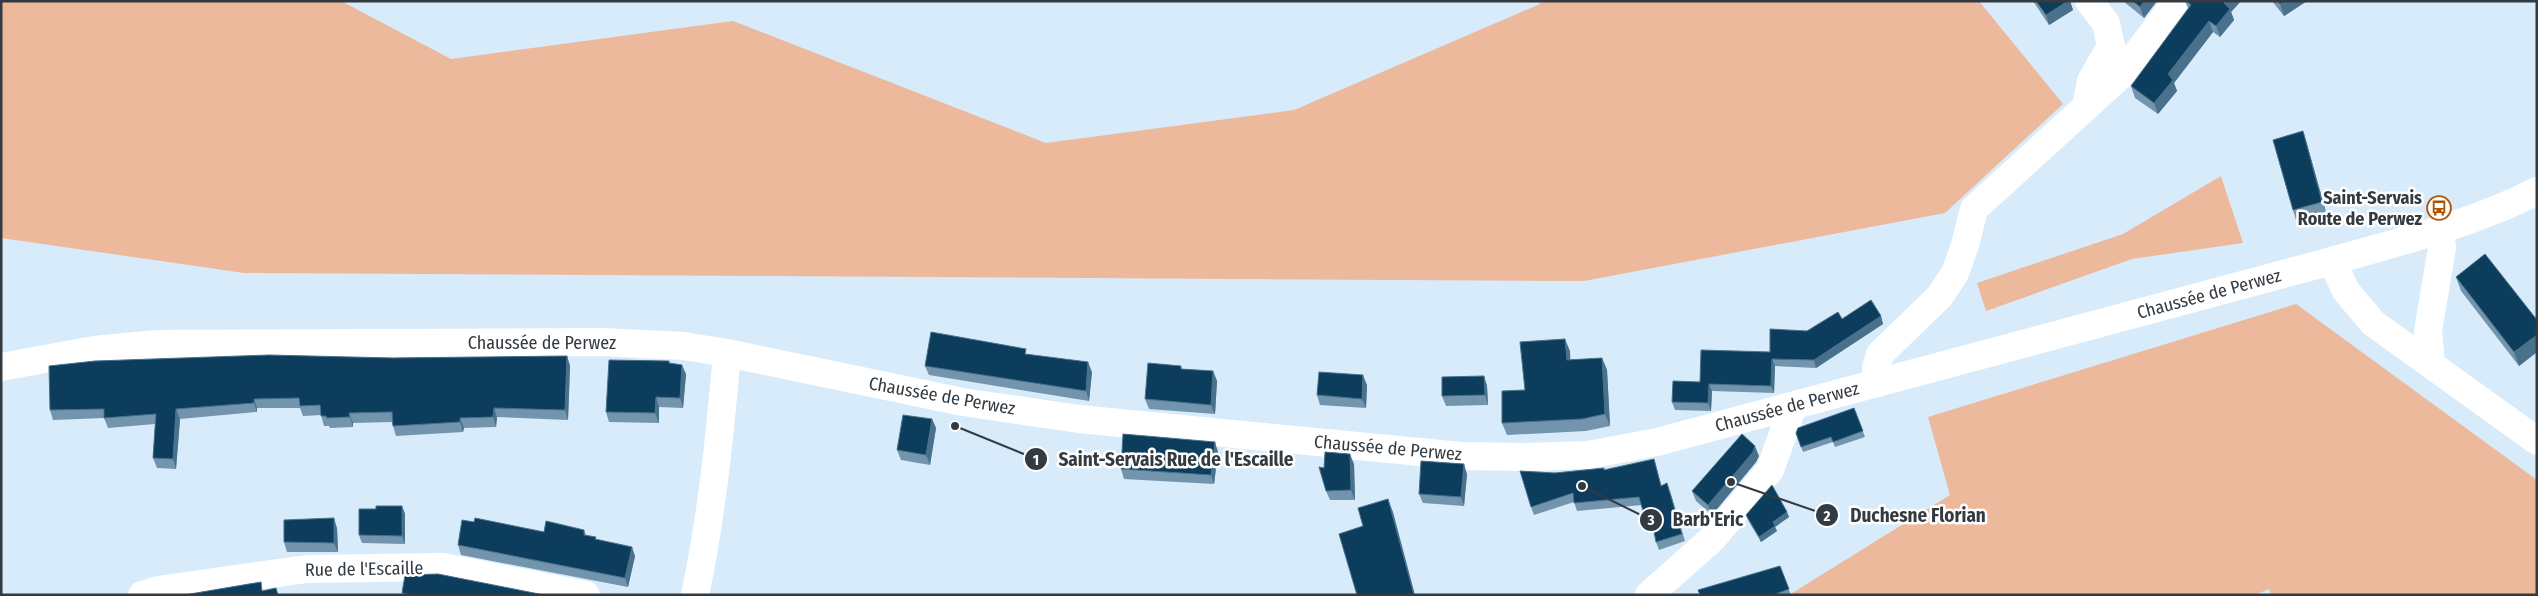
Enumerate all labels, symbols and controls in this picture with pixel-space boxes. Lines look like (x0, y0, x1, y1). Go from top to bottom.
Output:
place label: Saint-Servais Route de Perwez (2298, 187, 2422, 230)
bus stop icon: Saint-Servais Route de Perwez (2426, 195, 2452, 221)
street label: Chaussée de Perwez (2134, 264, 2284, 324)
street label: Chaussée de Perwez (468, 332, 616, 354)
street label: Chaussée de Perwez (867, 372, 1017, 420)
street label: Chaussée de Perwez (1712, 377, 1862, 437)
street label: Chaussée de Perwez (1313, 431, 1463, 465)
callout: Saint-Servais Rue de l'Escaille (1023, 442, 1303, 476)
text: Saint-Servais Rue de l'Escaille (1058, 448, 1294, 471)
text: 1 (1033, 451, 1039, 469)
callout: Duchesne Florian (1815, 498, 1996, 532)
callout: Barb'Eric (1638, 503, 1754, 537)
text: Duchesne Florian (1850, 504, 1986, 527)
text: 2 (1823, 507, 1831, 525)
text: Barb'Eric (1673, 508, 1744, 531)
text: 3 (1646, 511, 1655, 529)
street label: Rue de l'Escaille (305, 557, 424, 581)

